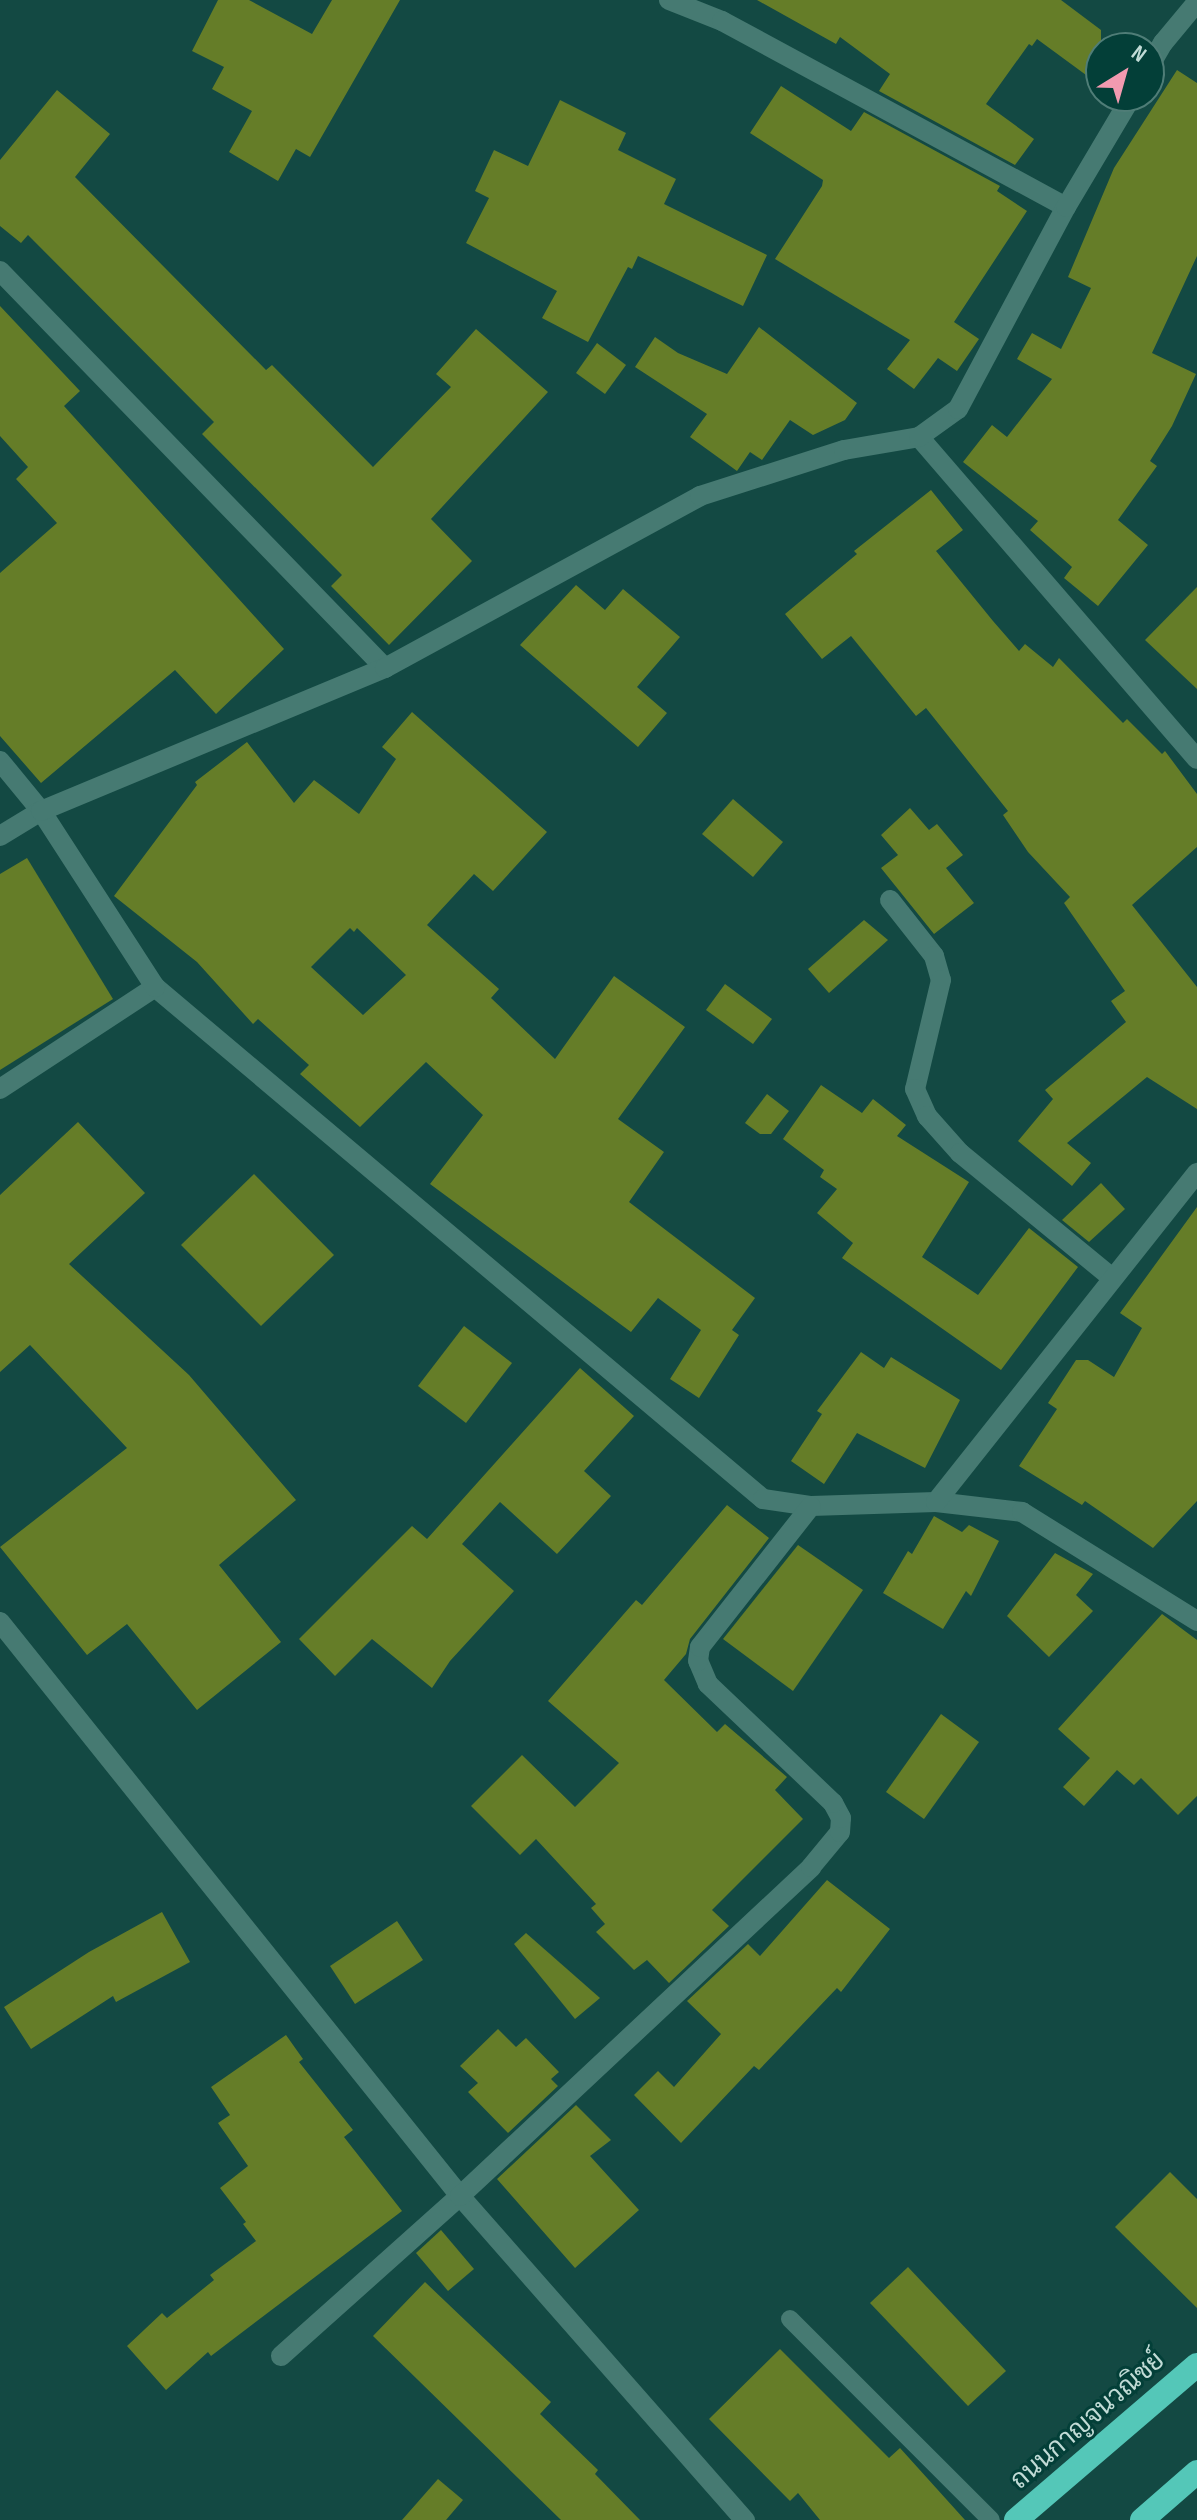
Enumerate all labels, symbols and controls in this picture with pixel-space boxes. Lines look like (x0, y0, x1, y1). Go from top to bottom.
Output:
north arrow (1085, 32, 1165, 112)
text: N (1126, 40, 1151, 68)
street label: ถนนกาญจนวณิชย์ (1005, 2346, 1171, 2496)

